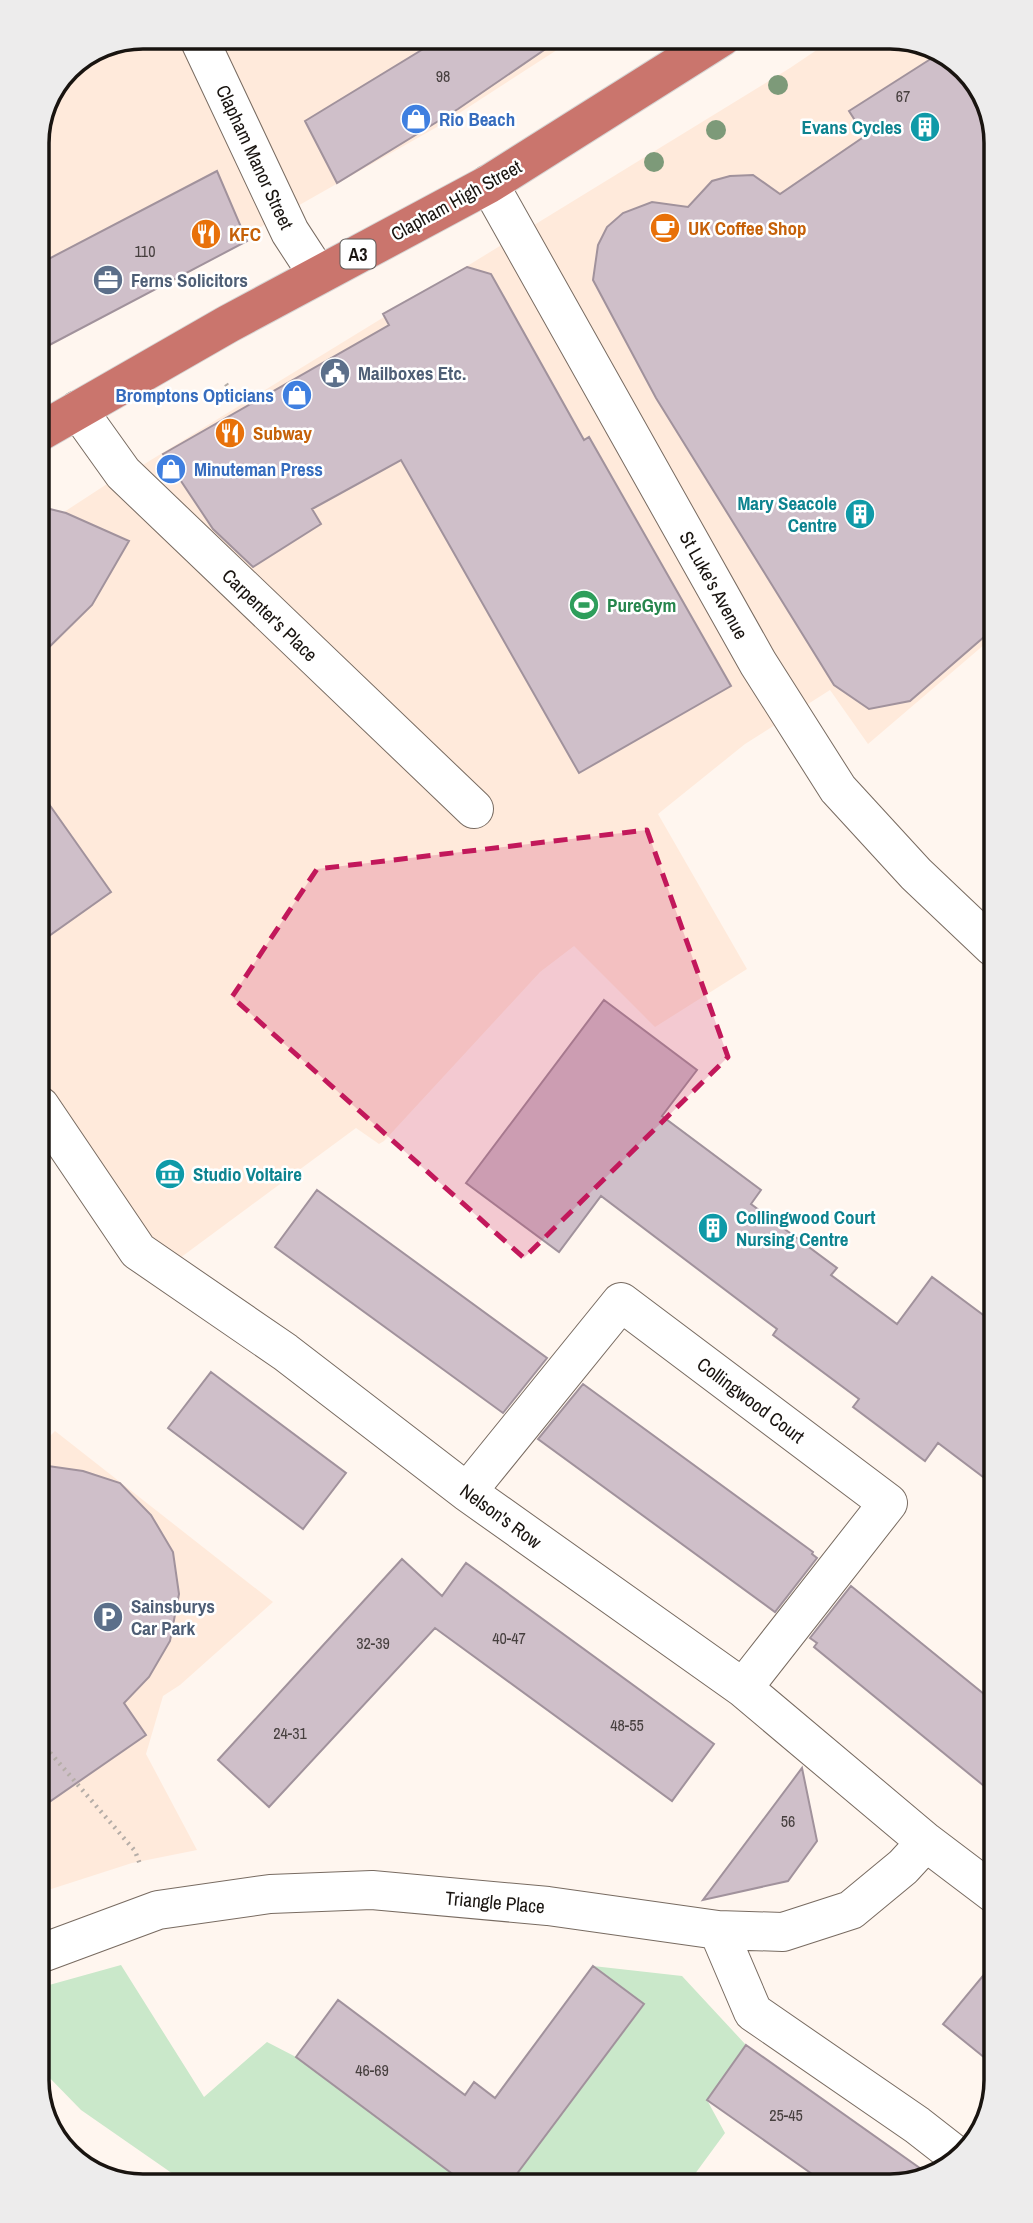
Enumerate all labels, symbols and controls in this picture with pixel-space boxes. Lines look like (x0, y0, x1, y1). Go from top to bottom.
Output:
house number: 98 (436, 65, 450, 87)
street label: Clapham Manor Street (210, 80, 300, 234)
house number: 67 (896, 85, 910, 107)
shop icon: Rio Beach (399, 102, 433, 136)
place label: Rio Beach (439, 106, 515, 132)
building icon: Evans Cycles (908, 110, 942, 144)
place label: Evans Cycles (802, 114, 902, 140)
street label: Clapham High Street (386, 153, 527, 247)
cafe icon: UK Coffee Shop (648, 211, 682, 245)
place label: UK Coffee Shop (688, 215, 807, 241)
restaurant icon: KFC (189, 217, 223, 251)
place label: KFC (229, 221, 261, 247)
house number: 110 (135, 240, 155, 262)
road number: A3 (340, 240, 376, 268)
office icon: Ferns Solicitors (91, 263, 125, 297)
place label: Ferns Solicitors (131, 267, 248, 293)
public building icon: Mailboxes Etc. (318, 356, 352, 390)
place label: Mailboxes Etc. (358, 360, 466, 386)
shop icon: Bromptons Opticians (280, 378, 314, 412)
place label: Bromptons Opticians (116, 382, 274, 408)
restaurant icon: Subway (213, 416, 247, 450)
place label: Subway (253, 420, 312, 446)
shop icon: Minuteman Press (154, 452, 188, 486)
place label: Minuteman Press (194, 456, 323, 482)
place label: Mary Seacole Centre (737, 490, 837, 538)
building icon: Mary Seacole Centre (843, 497, 877, 531)
street label: St Luke's Avenue (674, 526, 754, 644)
street label: Carpenter's Place (217, 563, 323, 667)
sports icon: PureGym (567, 588, 601, 622)
place label: PureGym (607, 592, 676, 618)
museum icon: Studio Voltaire (153, 1157, 187, 1191)
place label: Studio Voltaire (193, 1161, 302, 1187)
place label: Collingwood Court Nursing Centre (736, 1204, 875, 1252)
building icon: Collingwood Court Nursing Centre (696, 1211, 730, 1245)
street label: Collingwood Court (692, 1351, 811, 1449)
street label: Nelson's Row (455, 1478, 548, 1555)
place label: Sainsburys Car Park (131, 1593, 215, 1641)
parking icon: Sainsburys Car Park (91, 1600, 125, 1634)
house number: 40-47 (492, 1627, 526, 1649)
house number: 32-39 (356, 1632, 390, 1654)
house number: 48-55 (610, 1714, 644, 1736)
house number: 24-31 (273, 1722, 307, 1744)
house number: 56 (781, 1810, 795, 1832)
street label: Triangle Place (444, 1885, 546, 1919)
house number: 46-69 (355, 2059, 389, 2081)
house number: 25-45 (769, 2104, 803, 2126)

